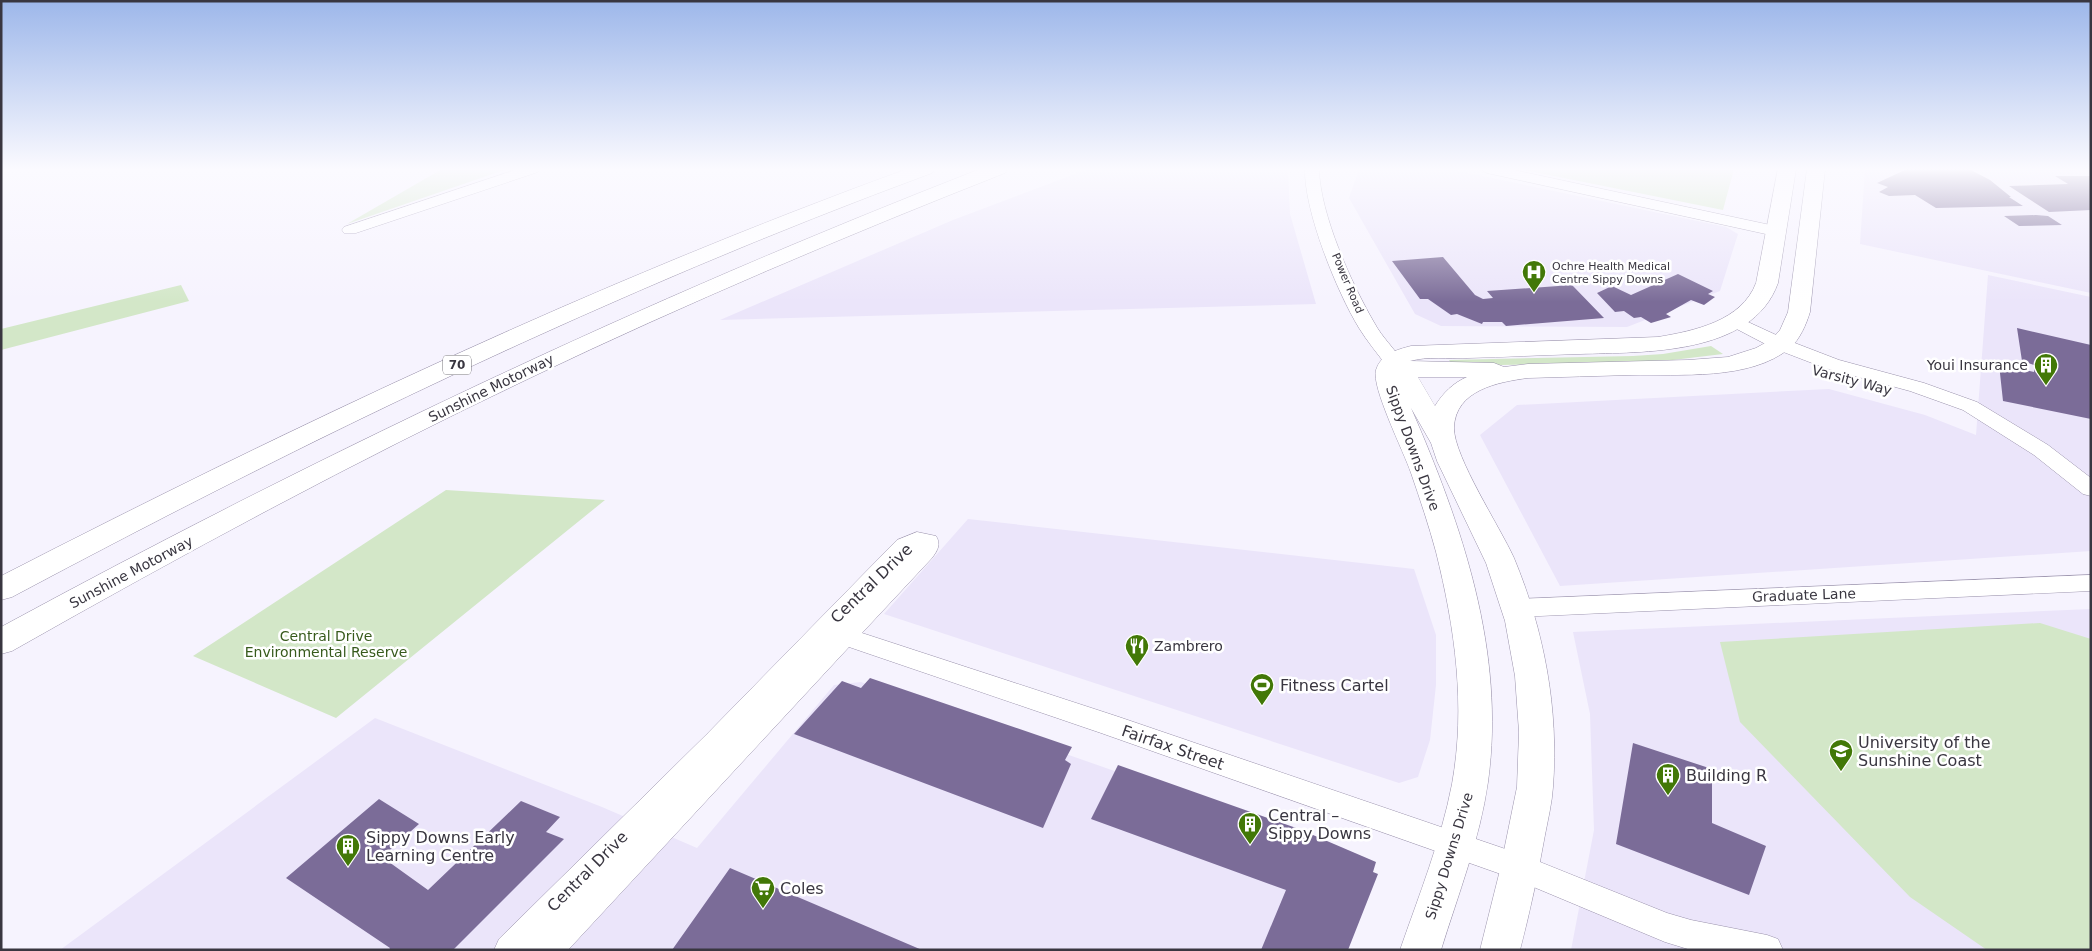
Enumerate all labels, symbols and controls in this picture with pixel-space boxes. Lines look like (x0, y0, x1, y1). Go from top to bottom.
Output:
street label: Power Road (1329, 251, 1366, 315)
hospital icon: Ochre Health Medical Centre Sippy Downs (1521, 259, 1547, 293)
place label: Ochre Health Medical Centre Sippy Downs (1552, 260, 1670, 286)
street label: Sunshine Motorway (426, 351, 556, 425)
building icon: Youi Insurance (2033, 352, 2059, 386)
road number: 70 (443, 356, 471, 374)
place label: Youi Insurance (1926, 357, 2028, 373)
street label: Varsity Way (1810, 362, 1894, 398)
street label: Sippy Downs Drive (1383, 383, 1443, 513)
street label: Sunshine Motorway (67, 533, 195, 611)
street label: Central Drive (827, 540, 916, 627)
street label: Graduate Lane (1752, 585, 1856, 605)
park label: Central Drive Environmental Reserve (245, 628, 407, 660)
restaurant icon: Zambrero (1124, 633, 1150, 667)
place label: Zambrero (1154, 638, 1223, 654)
sports icon: Fitness Cartel (1249, 672, 1275, 706)
place label: Fitness Cartel (1280, 676, 1389, 695)
street label: Fairfax Street (1119, 721, 1227, 774)
place label: University of the Sunshine Coast (1858, 733, 1991, 770)
school or university icon: University of the Sunshine Coast (1828, 738, 1854, 772)
building icon: Building R (1655, 762, 1681, 796)
place label: Building R (1686, 766, 1767, 785)
street label: Sippy Downs Drive (1422, 791, 1476, 921)
place label: Central – Sippy Downs (1268, 806, 1371, 843)
building icon: Central – Sippy Downs (1237, 811, 1263, 845)
street label: Central Drive (543, 827, 632, 916)
place label: Sippy Downs Early Learning Centre (366, 828, 515, 865)
building icon: Sippy Downs Early Learning Centre (335, 833, 361, 867)
supermarket icon: Coles (750, 875, 776, 909)
place label: Coles (780, 879, 824, 898)

